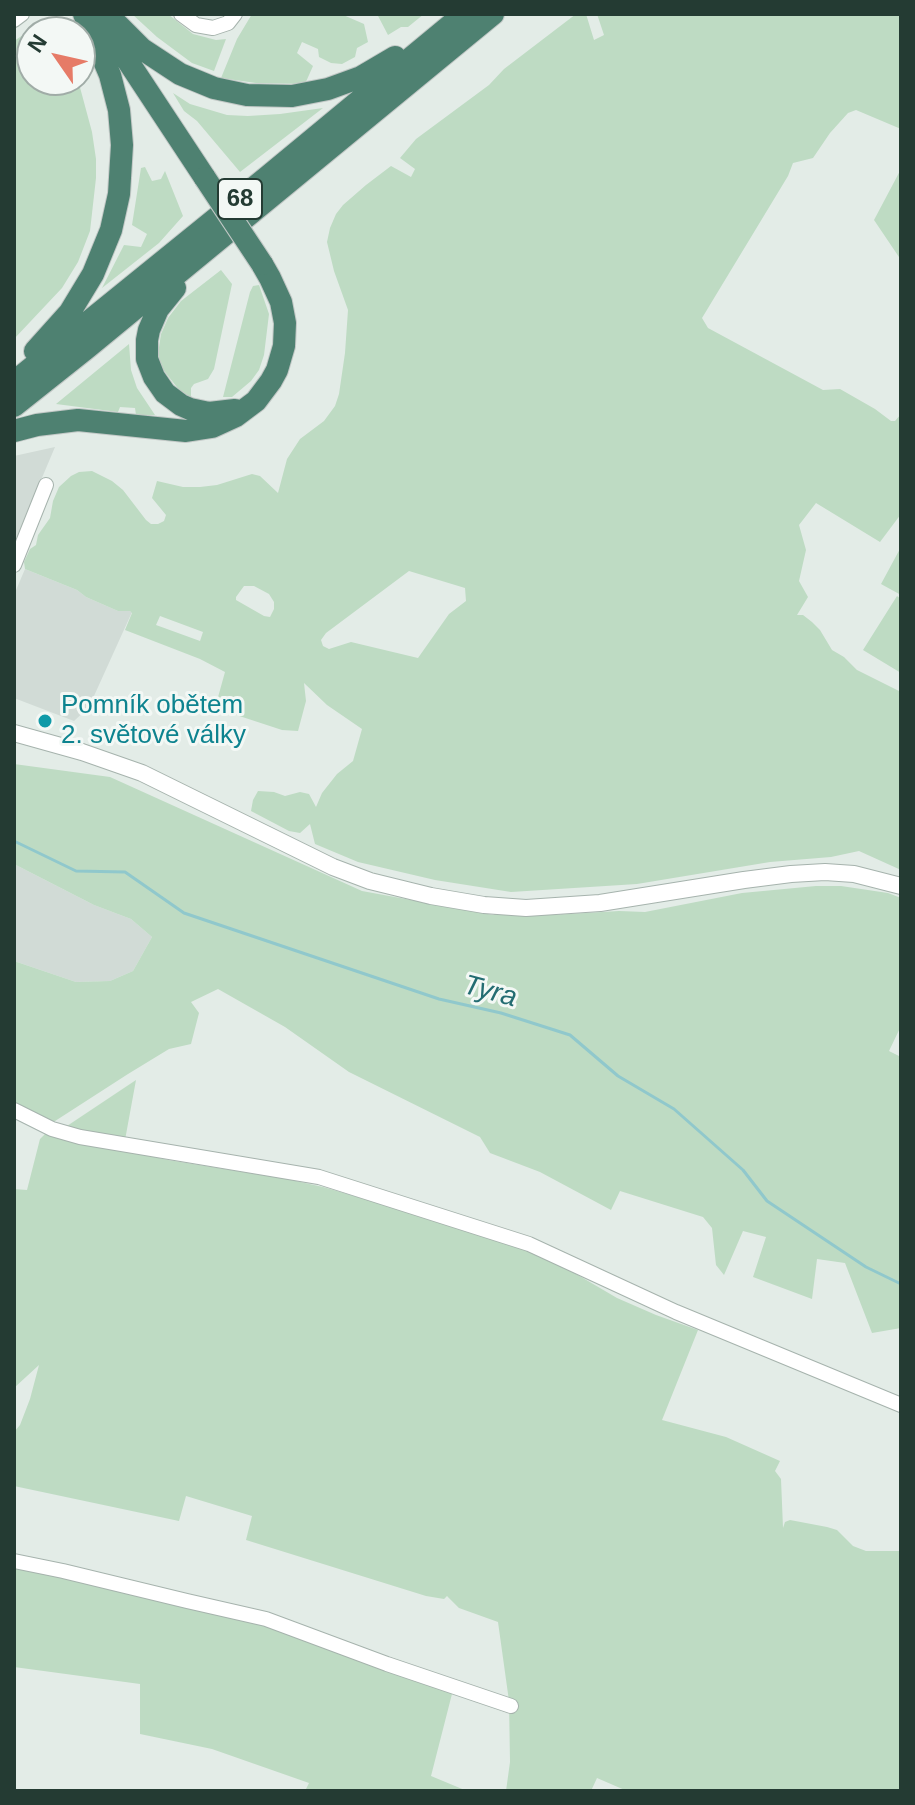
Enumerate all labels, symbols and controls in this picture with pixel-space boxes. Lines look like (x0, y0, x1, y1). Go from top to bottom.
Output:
north arrow (16, 16, 96, 96)
text: N (23, 30, 52, 57)
road number: 68 (218, 179, 262, 219)
place label: Pomník obětem 2. světové války (61, 690, 246, 752)
marker: Pomník obětem 2. světové války (36, 712, 54, 730)
water label: Tyra (460, 969, 520, 1015)

